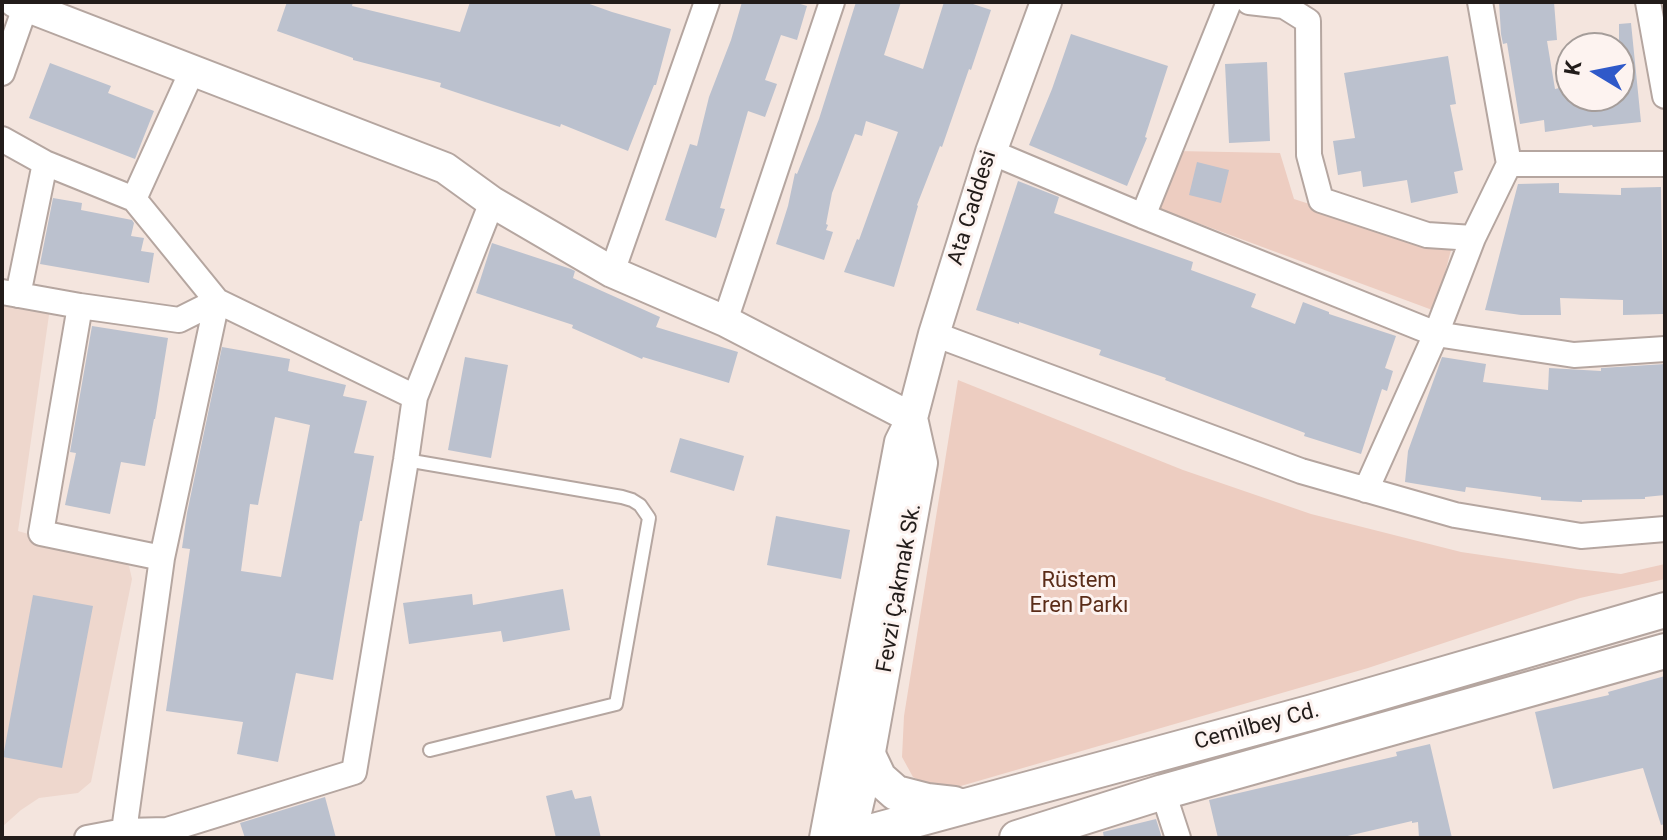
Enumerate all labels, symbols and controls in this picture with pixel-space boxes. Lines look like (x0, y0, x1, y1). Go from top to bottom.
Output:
north arrow (1555, 32, 1635, 112)
text: K (1559, 59, 1586, 77)
street label: Ata Caddesi (943, 148, 1003, 268)
street label: Fevzi Çakmak Sk. (872, 501, 928, 675)
park label: Rüstem Eren Parkı (1030, 568, 1128, 620)
street label: Cemilbey Cd. (1192, 698, 1322, 756)

